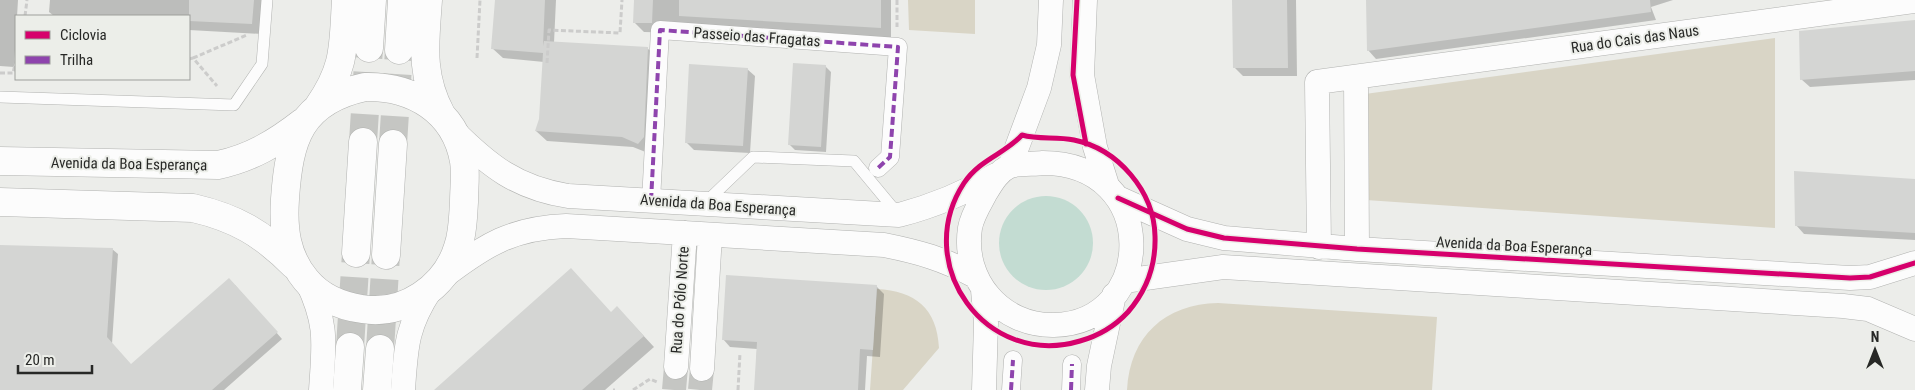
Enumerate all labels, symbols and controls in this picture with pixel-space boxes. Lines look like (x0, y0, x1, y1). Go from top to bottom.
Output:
legend (15, 15, 190, 80)
street label: Rua do Cais das Naus (1570, 21, 1700, 57)
street label: Passeio das Fragatas (693, 24, 821, 50)
text: Ciclovia (60, 26, 107, 44)
text: Trilha (60, 51, 93, 69)
street label: Avenida da Boa Esperança (51, 154, 207, 174)
street label: Avenida da Boa Esperança (639, 191, 797, 219)
street label: Avenida da Boa Esperança (1435, 233, 1593, 259)
street label: Rua do Pólo Norte (667, 246, 693, 354)
north arrow (1850, 325, 1900, 375)
text: N (1871, 329, 1879, 345)
scale bar (18, 342, 91, 374)
text: 20 m (25, 351, 55, 369)

